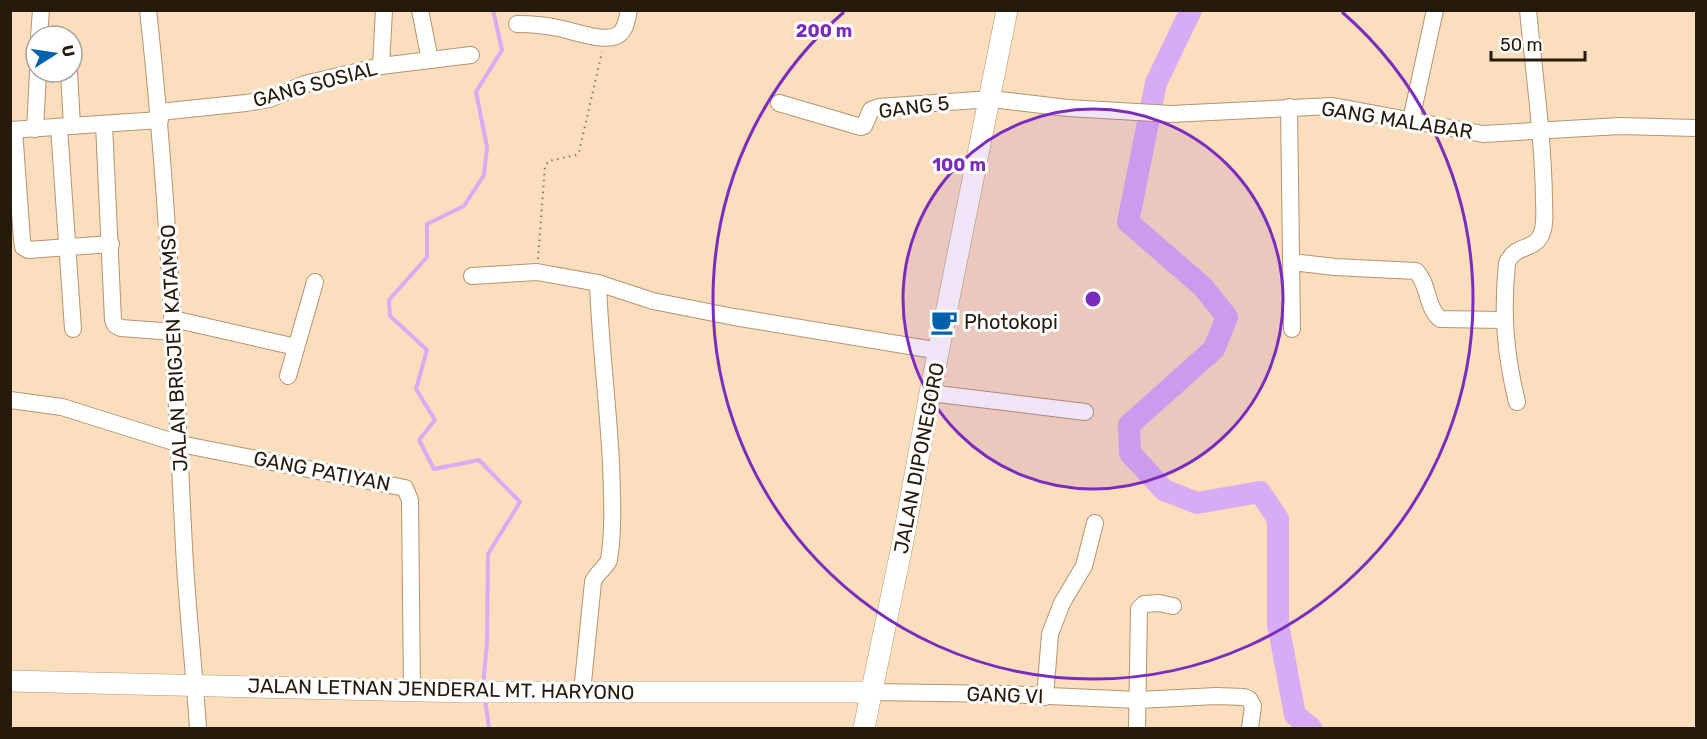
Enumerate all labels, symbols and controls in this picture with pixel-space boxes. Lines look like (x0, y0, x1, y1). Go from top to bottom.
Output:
text: 200 m (796, 20, 852, 42)
north arrow (24, 24, 84, 84)
scale bar (1491, 24, 1586, 62)
text: 50 m (1500, 34, 1543, 56)
text: U (58, 43, 79, 59)
street label: GANG SOSIAL (250, 56, 380, 112)
street label: GANG 5 (877, 91, 951, 123)
street label: GANG MALABAR (1320, 96, 1474, 144)
text: 100 m (932, 154, 986, 176)
street label: JALAN BRIGJEN KATAMSO (156, 224, 192, 472)
centre of rings (1083, 289, 1103, 309)
cafe icon: Photokopi (929, 307, 959, 337)
place label: Photokopi (964, 310, 1058, 334)
street label: JALAN DIPONEGORO (889, 360, 949, 556)
street label: GANG PATIYAN (252, 446, 392, 496)
street label: JALAN LETNAN JENDERAL MT. HARYONO (247, 674, 635, 704)
street label: GANG VI (966, 682, 1044, 708)

